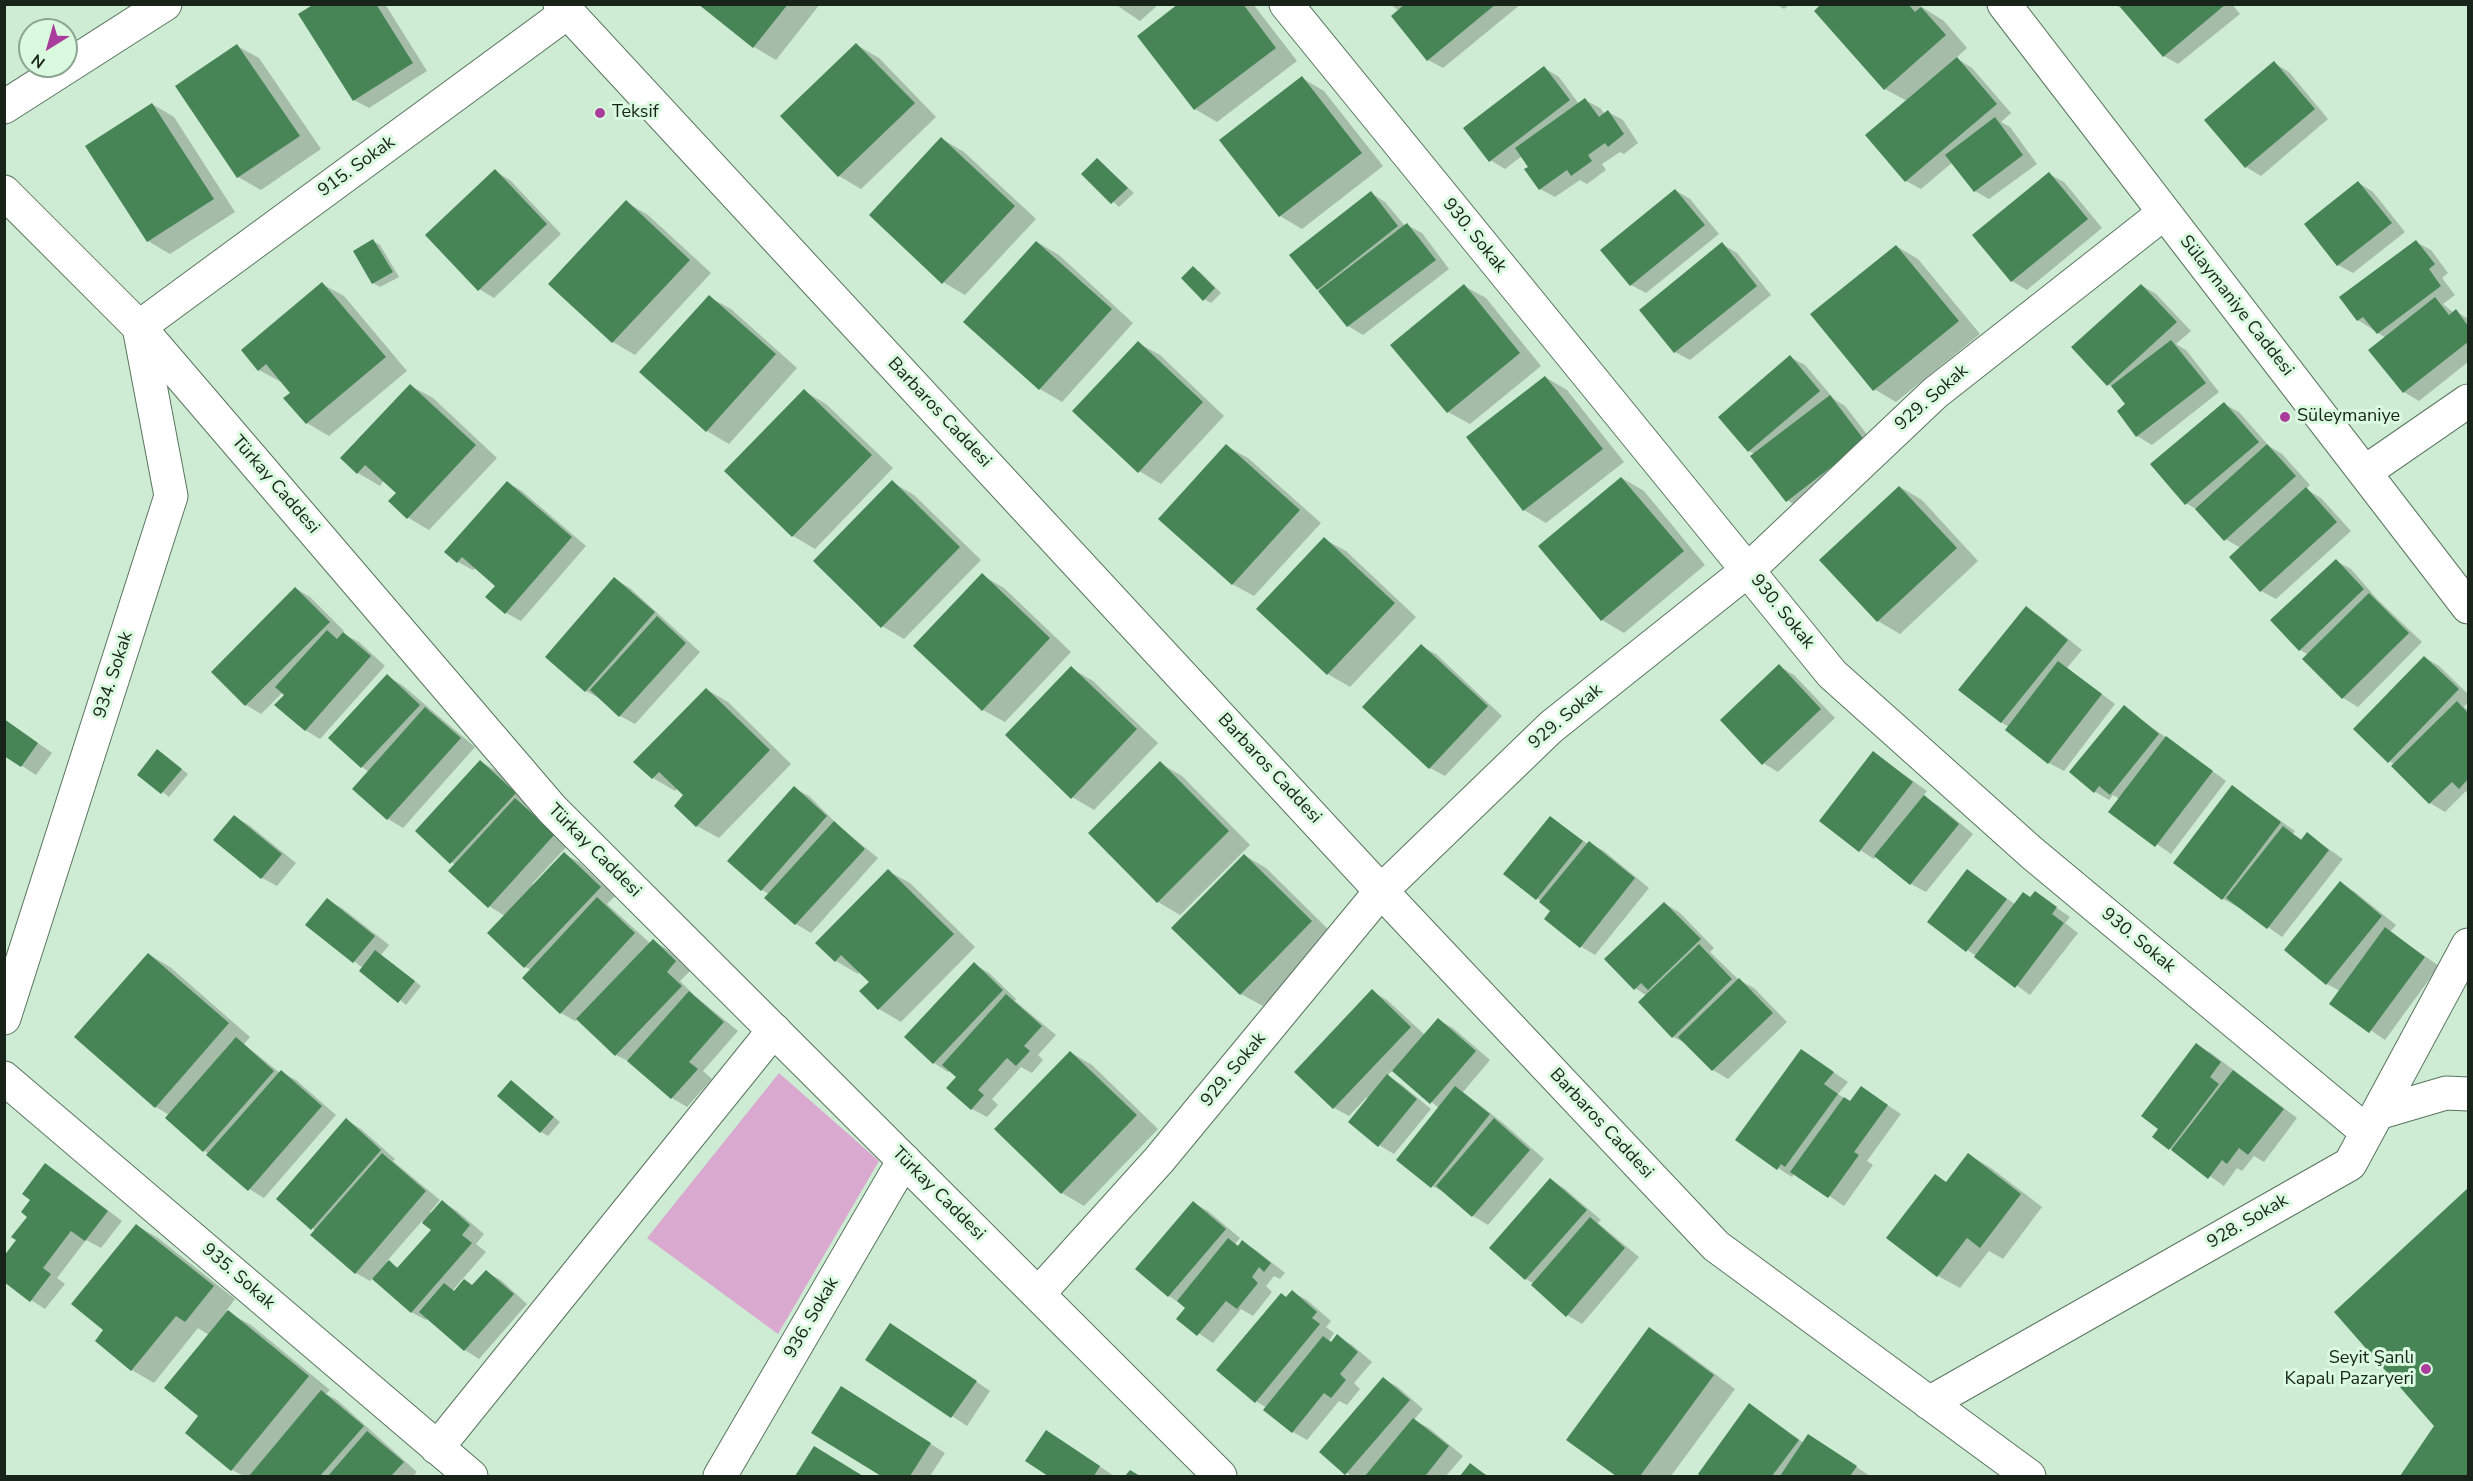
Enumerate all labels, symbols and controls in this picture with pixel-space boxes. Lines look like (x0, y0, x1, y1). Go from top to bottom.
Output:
north arrow (18, 18, 78, 78)
text: N (27, 48, 50, 73)
place label: Teksif (612, 102, 659, 124)
marker: Teksif (593, 106, 607, 120)
street label: 915. Sokak (314, 132, 400, 202)
street label: 930. Sokak (1437, 194, 1511, 278)
street label: Sülaymaniye Caddesi (2174, 231, 2298, 381)
street label: Barbaros Caddesi (882, 354, 996, 472)
street label: 929. Sokak (1891, 360, 1973, 436)
place label: Süleymaniye (2297, 406, 2400, 428)
marker: Süleymaniye (2278, 410, 2292, 424)
street label: Türkay Caddesi (226, 431, 324, 539)
street label: 930. Sokak (1745, 570, 1819, 654)
street label: 934. Sokak (90, 629, 138, 721)
street label: 929. Sokak (1525, 680, 1607, 754)
street label: Barbaros Caddesi (1212, 710, 1326, 828)
street label: Türkay Caddesi (543, 800, 645, 902)
street label: 930. Sokak (2097, 904, 2179, 978)
street label: 929. Sokak (1197, 1029, 1271, 1111)
street label: Barbaros Caddesi (1544, 1065, 1658, 1183)
street label: Türkay Caddesi (887, 1143, 989, 1245)
street label: 928. Sokak (2204, 1190, 2292, 1254)
street label: 935. Sokak (197, 1239, 279, 1315)
street label: 936. Sokak (780, 1274, 844, 1362)
place label: Seyit Şanlı Kapalı Pazaryeri (2284, 1348, 2414, 1390)
marker: Seyit Şanlı Kapalı Pazaryeri (2419, 1362, 2433, 1376)

